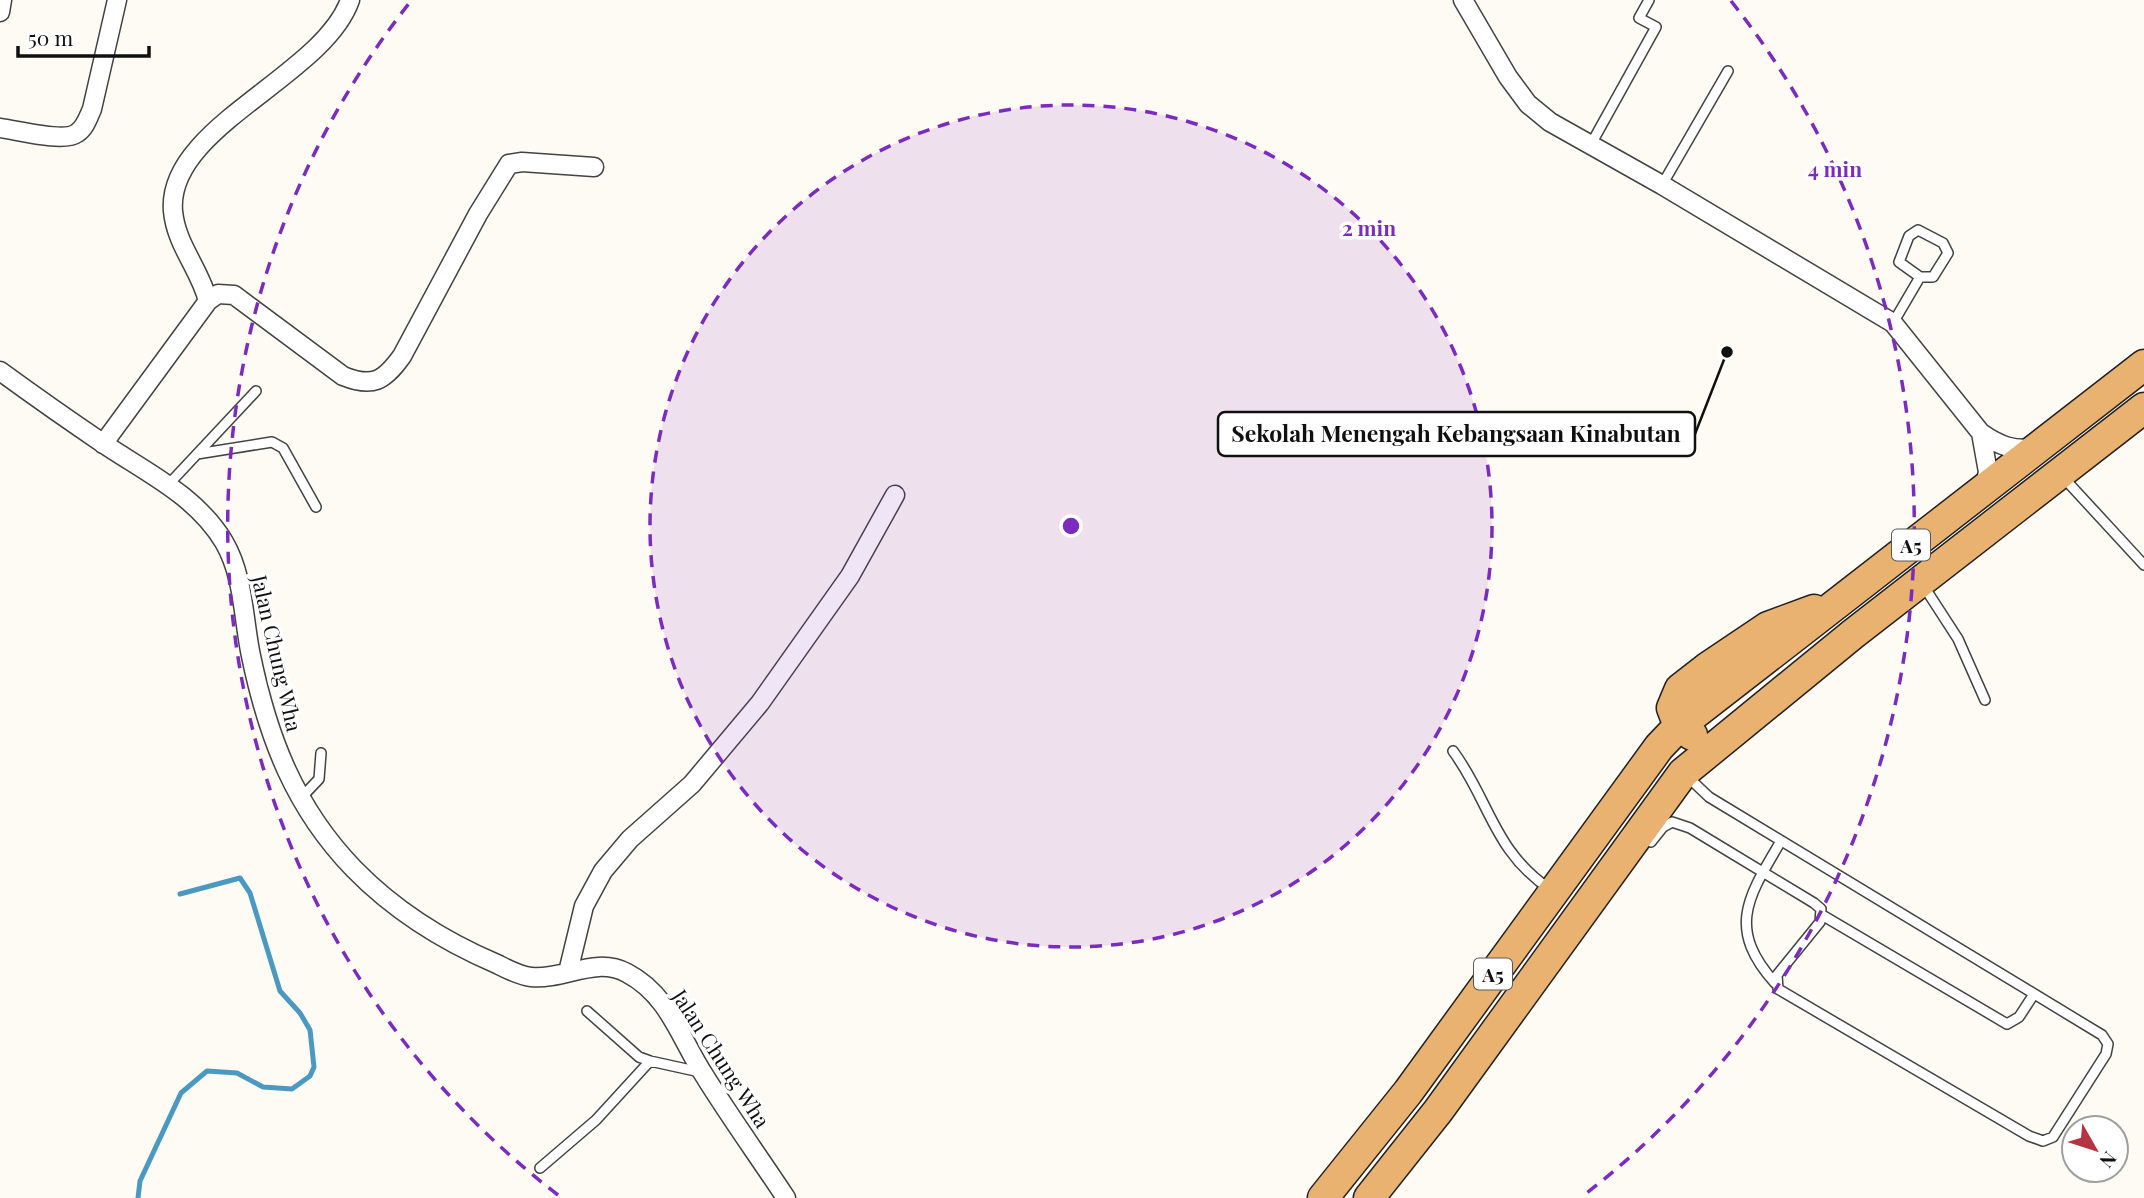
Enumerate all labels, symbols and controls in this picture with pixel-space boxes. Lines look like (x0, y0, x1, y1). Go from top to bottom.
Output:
scale bar (18, 14, 149, 58)
text: 50 m (28, 23, 74, 51)
text: 4 min (1808, 154, 1862, 182)
text: 2 min (1342, 213, 1396, 241)
callout: Sekolah Menengah Kebangsaan Kinabutan (1218, 412, 1695, 456)
text: Sekolah Menengah Kebangsaan Kinabutan (1231, 417, 1681, 448)
centre of rings (1059, 514, 1083, 538)
road number: A5 (1892, 530, 1930, 560)
street label: Jalan Chung Wha (246, 571, 310, 734)
road number: A5 (1474, 958, 1512, 990)
street label: Jalan Chung Wha (666, 983, 778, 1133)
north arrow (2060, 1114, 2130, 1184)
text: N (2094, 1147, 2123, 1174)

